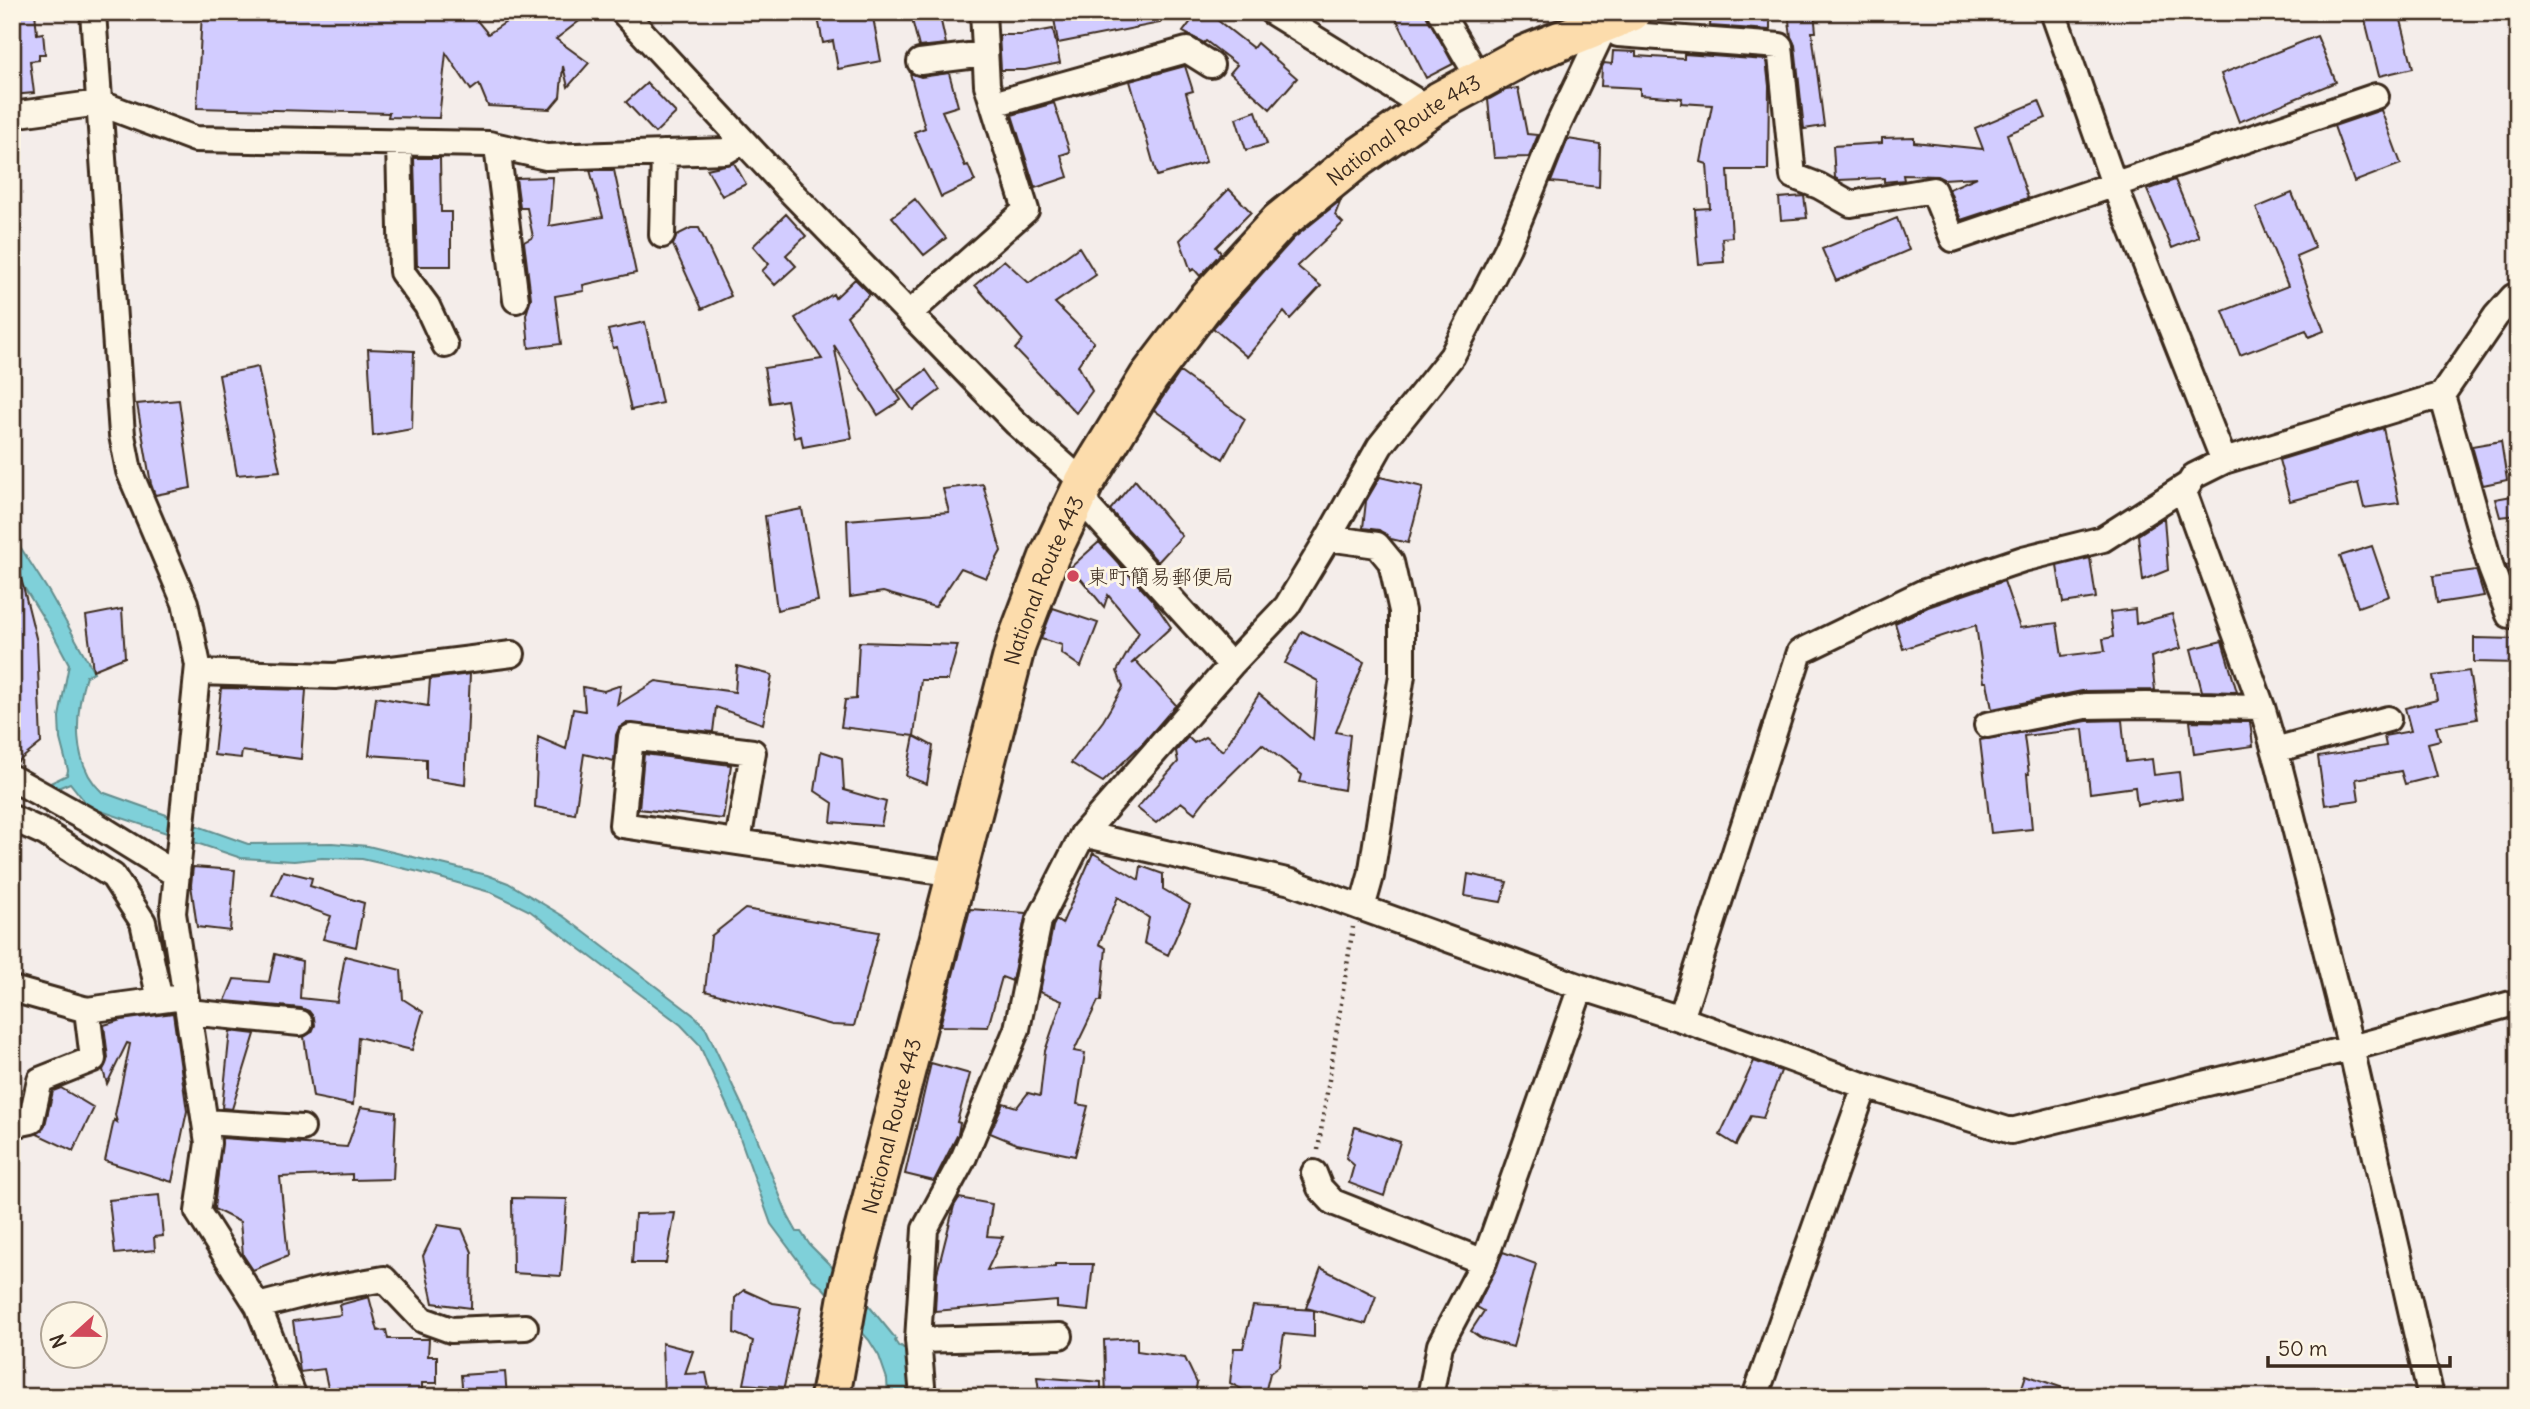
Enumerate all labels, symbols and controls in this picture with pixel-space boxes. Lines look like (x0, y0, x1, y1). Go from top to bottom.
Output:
street label: National Route 443 (1321, 68, 1485, 192)
street label: National Route 443 (998, 491, 1090, 668)
place label: 東町簡易郵便局 (1087, 563, 1234, 590)
marker: 東町簡易郵便局 (1065, 568, 1081, 584)
street label: National Route 443 (855, 1035, 927, 1217)
north arrow (38, 1300, 108, 1370)
scale bar (2268, 1325, 2450, 1369)
text: N (45, 1331, 72, 1352)
text: 50 m (2278, 1335, 2327, 1362)

